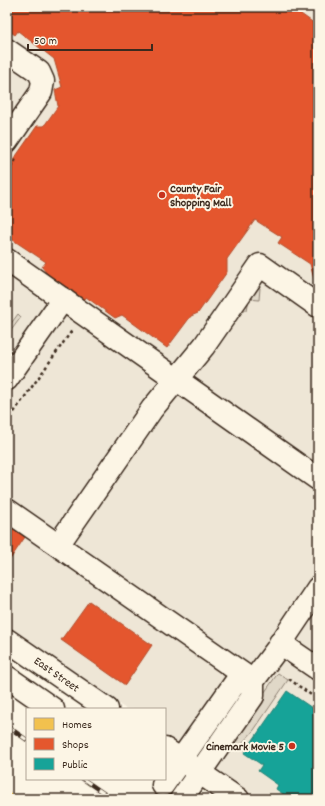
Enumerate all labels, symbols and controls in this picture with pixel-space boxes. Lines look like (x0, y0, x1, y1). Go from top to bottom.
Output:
scale bar (28, 26, 152, 52)
text: 50 m (34, 33, 57, 50)
place label: County Fair Shopping Mall (170, 181, 231, 212)
marker: County Fair Shopping Mall (157, 190, 167, 200)
street label: East Street (30, 653, 83, 698)
legend (26, 708, 166, 780)
text: Homes (62, 717, 92, 734)
text: Shops (62, 737, 89, 754)
place label: Cinemark Movie 5 (206, 739, 284, 756)
marker: Cinemark Movie 5 (287, 741, 297, 751)
text: Public (62, 757, 88, 774)

